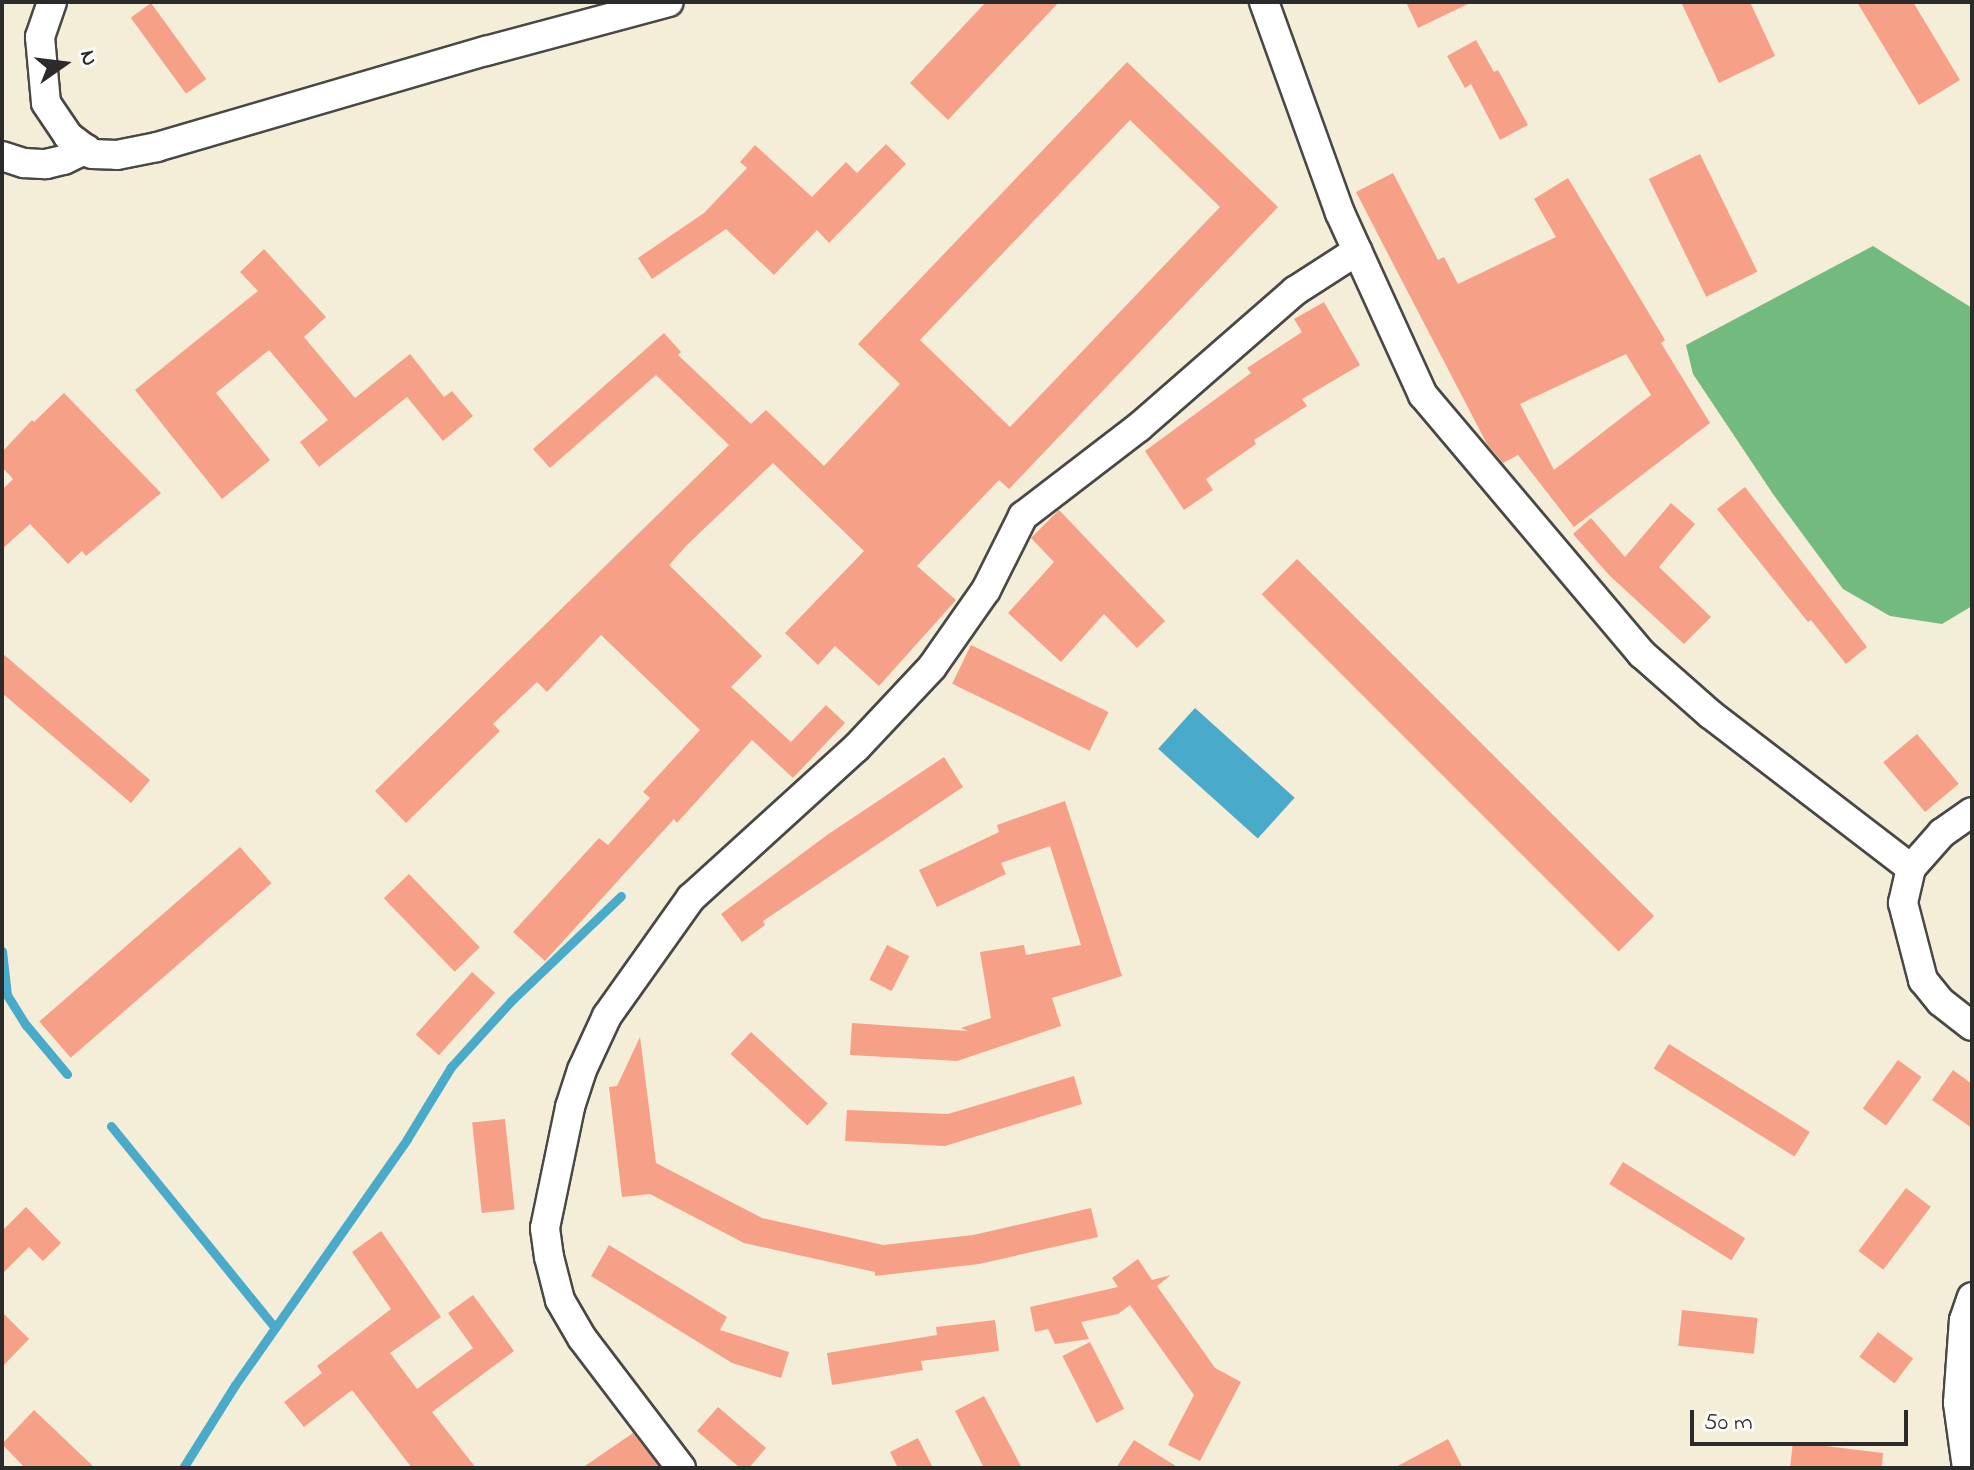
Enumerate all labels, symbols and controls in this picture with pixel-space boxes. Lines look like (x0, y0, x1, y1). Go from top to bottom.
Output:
north arrow (24, 24, 104, 104)
text: N (70, 47, 105, 69)
scale bar (1694, 1394, 1912, 1444)
text: 50 m (1704, 1406, 1753, 1441)

